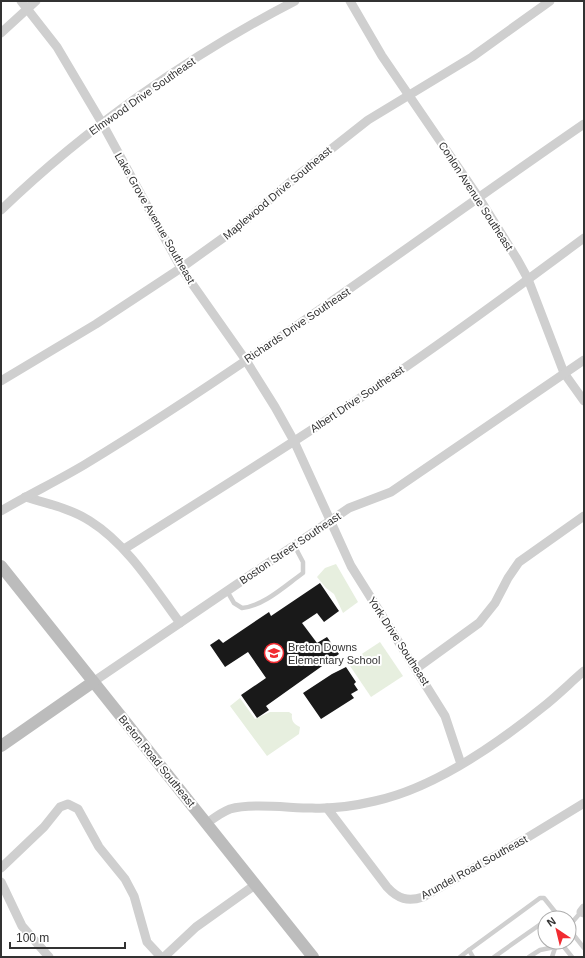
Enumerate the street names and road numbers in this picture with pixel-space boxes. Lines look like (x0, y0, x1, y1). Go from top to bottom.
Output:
street label: Elmwood Drive Southeast (87, 55, 197, 137)
street label: Conlon Avenue Southeast (436, 139, 516, 253)
street label: Maplewood Drive Southeast (220, 144, 334, 242)
street label: Lake Grove Avenue Southeast (113, 150, 197, 286)
street label: Richards Drive Southeast (242, 285, 352, 365)
street label: Albert Drive Southeast (308, 363, 406, 435)
street label: Boston Street Southeast (237, 510, 343, 586)
street label: York Drive Southeast (366, 595, 432, 687)
street label: Breton Road Southeast (116, 713, 198, 809)
street label: Arundel Road Southeast (419, 833, 529, 901)

